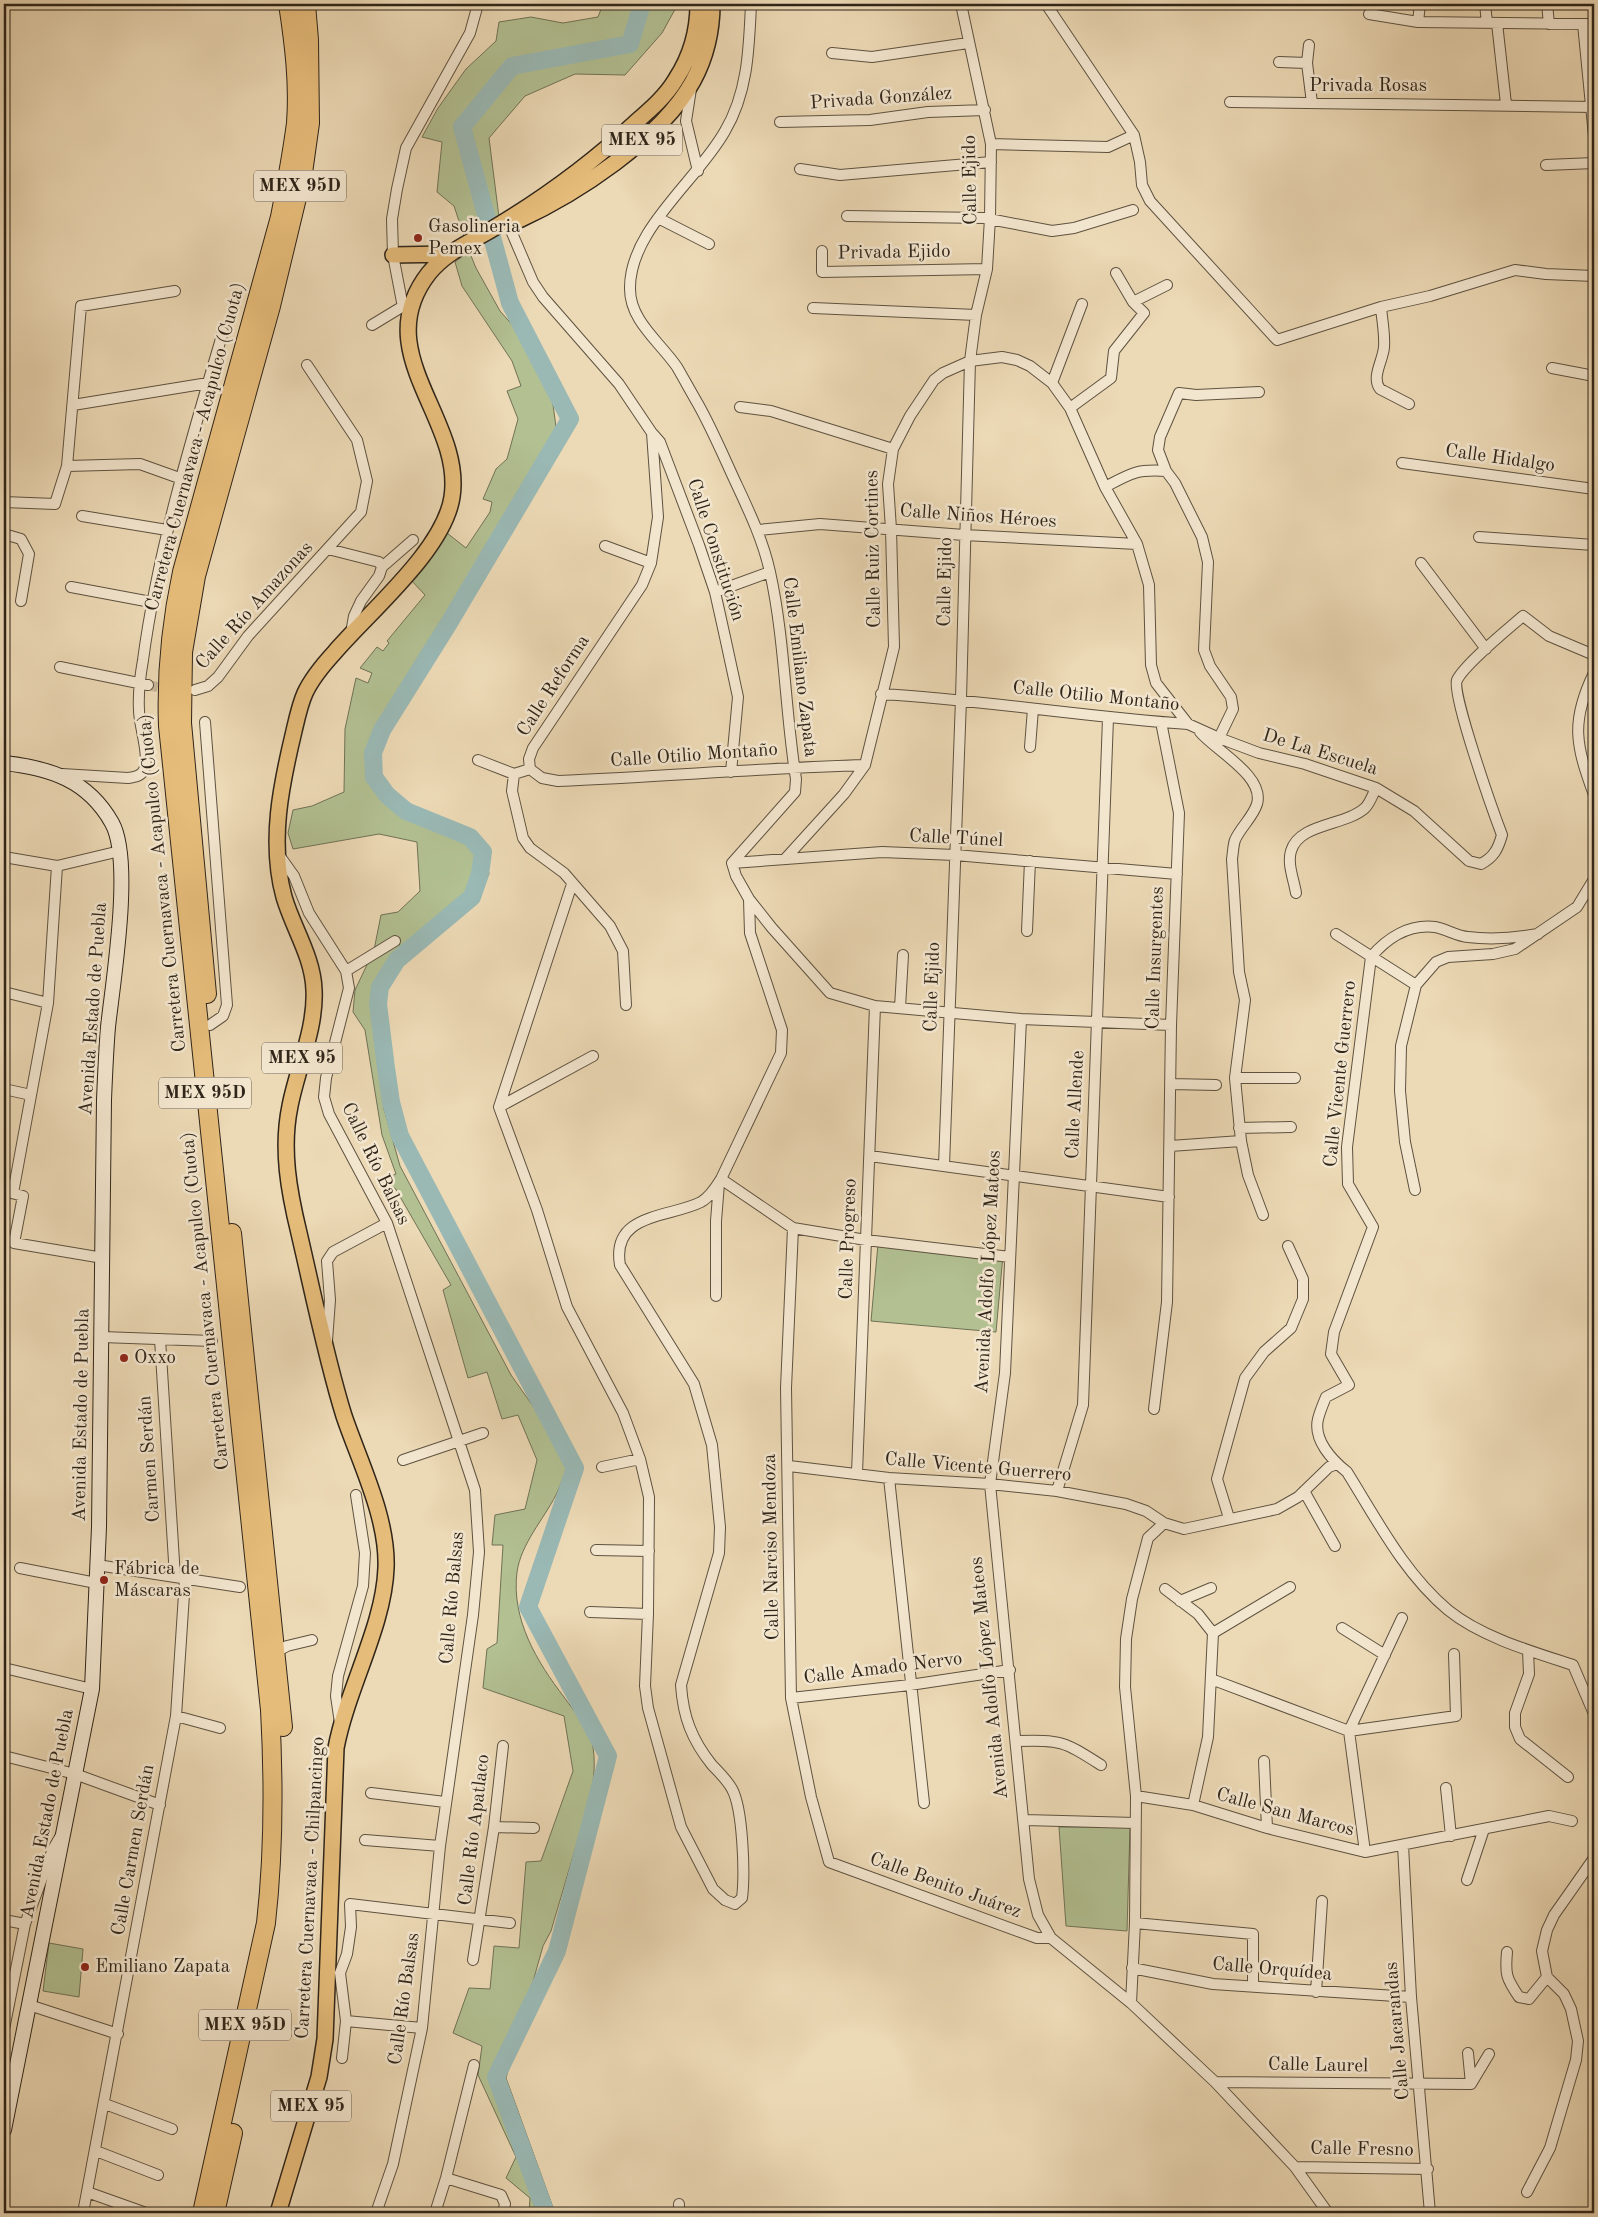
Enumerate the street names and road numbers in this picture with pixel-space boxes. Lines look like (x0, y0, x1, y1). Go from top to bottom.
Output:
street label: Privada Rosas (1309, 77, 1427, 96)
street label: Privada González (809, 85, 953, 113)
road number: MEX 95 (602, 124, 682, 156)
street label: Calle Ejido (961, 135, 981, 225)
road number: MEX 95D (254, 170, 346, 202)
street label: Privada Ejido (837, 243, 951, 263)
street label: Carretera Cuernavaca - Acapulco (Cuota) (142, 280, 249, 614)
street label: Calle Hidalgo (1444, 442, 1556, 476)
street label: Calle Ruiz Cortines (863, 470, 885, 628)
street label: Calle Constitución (683, 476, 747, 624)
street label: Calle Niños Héroes (899, 502, 1057, 532)
street label: Calle Ejido (936, 537, 956, 627)
street label: Calle Río Amazonas (193, 538, 317, 674)
street label: Calle Emiliano Zapata (779, 576, 820, 759)
street label: Calle Reforma (514, 631, 594, 740)
street label: Calle Otilio Montaño (1012, 679, 1180, 715)
street label: Carretera Cuernavaca - Acapulco (Cuota) (135, 713, 190, 1053)
street label: De La Escuela (1260, 726, 1380, 780)
street label: Calle Otilio Montaño (610, 741, 778, 771)
street label: Calle Túnel (908, 827, 1004, 851)
street label: Calle Insurgentes (1144, 886, 1168, 1030)
street label: Avenida Estado de Puebla (77, 901, 111, 1116)
street label: Calle Ejido (922, 942, 944, 1032)
street label: Calle Vicente Guerrero (1322, 980, 1360, 1168)
road number: MEX 95 (262, 1042, 342, 1074)
street label: Calle Allende (1064, 1050, 1088, 1160)
road number: MEX 95D (159, 1078, 251, 1108)
street label: Calle Río Balsas (337, 1100, 413, 1228)
street label: Carretera Cuernavaca - Acapulco (Cuota) (178, 1131, 233, 1471)
street label: Avenida Adolfo López Mateos (973, 1150, 1005, 1394)
street label: Calle Progreso (837, 1178, 861, 1300)
street label: Avenida Estado de Puebla (71, 1308, 93, 1522)
street label: Carmen Serdán (136, 1395, 164, 1523)
street label: Calle Vicente Guerrero (884, 1450, 1072, 1486)
street label: Calle Narciso Mendoza (761, 1453, 783, 1640)
street label: Calle Río Balsas (438, 1531, 468, 1665)
street label: Avenida Adolfo López Mateos (968, 1556, 1012, 1800)
street label: Calle Amado Nervo (803, 1650, 963, 1688)
street label: Avenida Estado de Puebla (18, 1707, 78, 1921)
street label: Carretera Cuernavaca - Chilpancingo (294, 1736, 328, 2040)
street label: Calle Río Apatlaco (456, 1753, 494, 1907)
street label: Calle Carmen Serdán (110, 1763, 158, 1937)
street label: Calle San Marcos (1214, 1785, 1356, 1841)
street label: Calle Benito Juárez (867, 1850, 1023, 1922)
street label: Calle Río Balsas (386, 1932, 424, 2066)
street label: Calle Orquídea (1211, 1955, 1333, 1985)
street label: Calle Jacarandas (1382, 1961, 1414, 2101)
road number: MEX 95D (199, 2010, 291, 2040)
street label: Calle Laurel (1268, 2056, 1368, 2076)
road number: MEX 95 (271, 2090, 351, 2122)
street label: Calle Fresno (1310, 2140, 1414, 2160)

